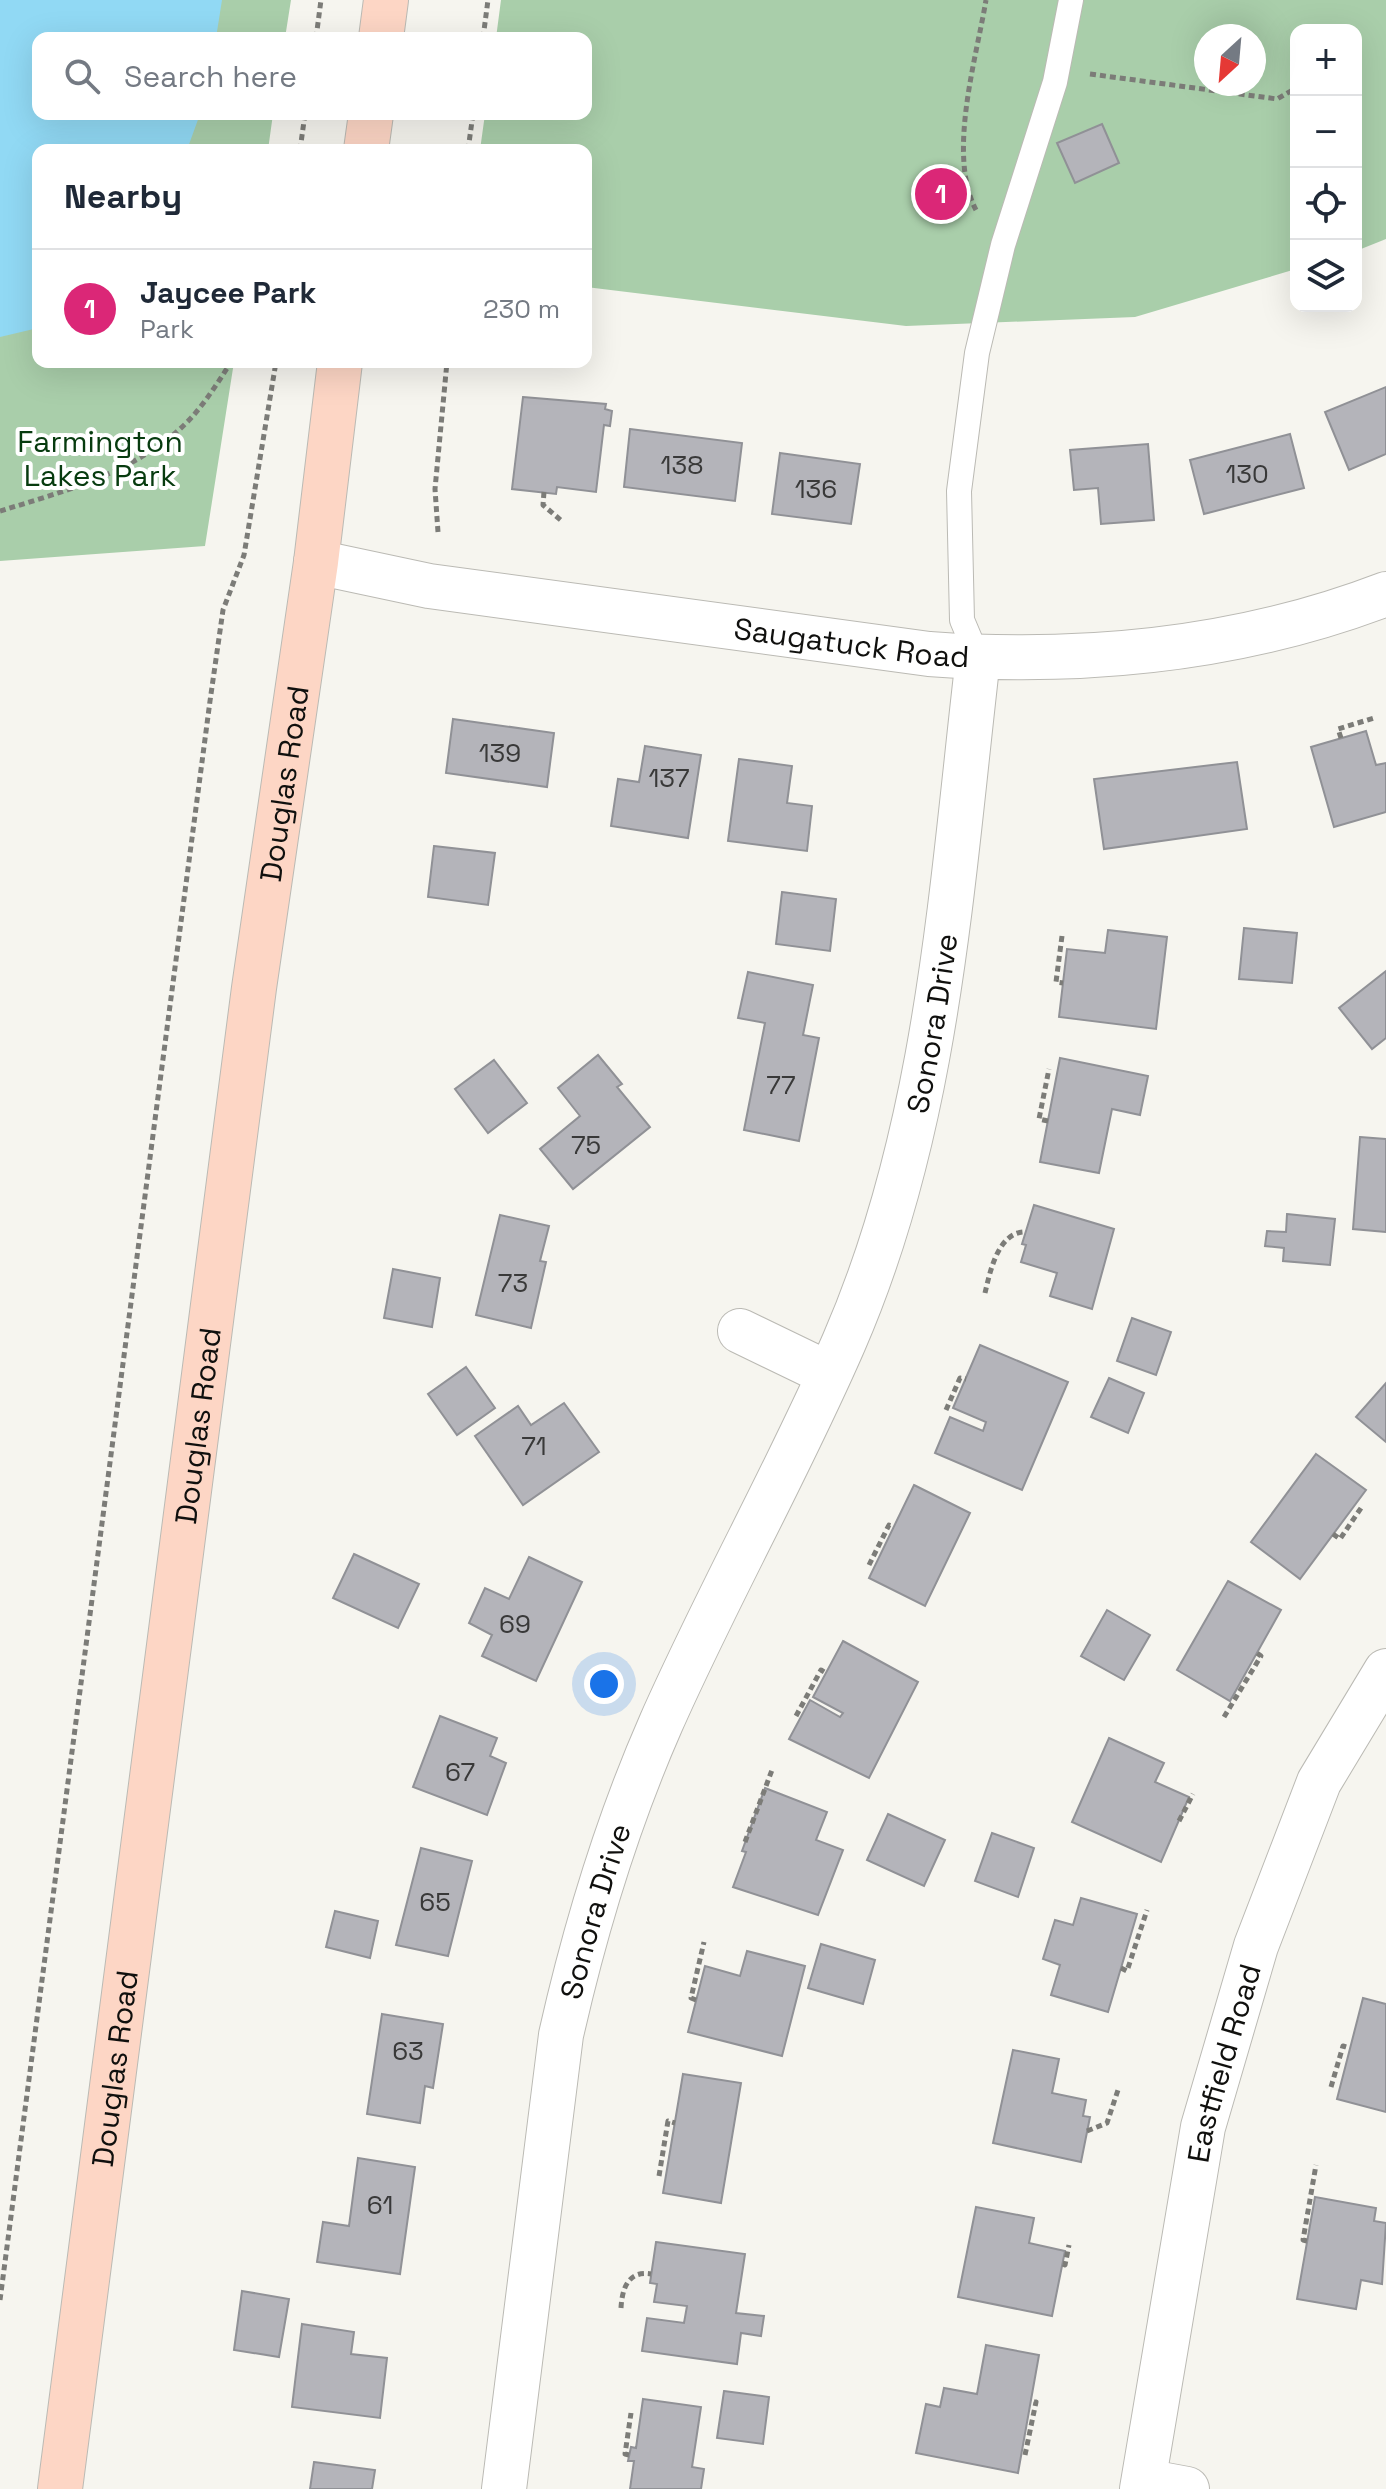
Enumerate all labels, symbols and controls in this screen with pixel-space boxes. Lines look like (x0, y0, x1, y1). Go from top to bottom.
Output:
north arrow (1194, 24, 1266, 96)
map controls (1290, 24, 1362, 312)
button: + (1290, 24, 1362, 96)
search box (32, 32, 592, 120)
icon: search (60, 54, 104, 98)
text: Search here (124, 57, 297, 96)
button: − (1290, 96, 1362, 168)
pin: 1 (915, 164, 967, 224)
button: locate (1290, 168, 1362, 240)
text: Nearby (64, 175, 182, 218)
button: layers (1290, 240, 1362, 312)
text: Jaycee Park (140, 273, 316, 312)
text: 1 (84, 292, 96, 326)
text: 230 m (483, 292, 560, 326)
text: Park (140, 312, 194, 346)
park label: Farmington Lakes Park (17, 422, 183, 495)
house number: 138 (661, 448, 703, 482)
house number: 130 (1225, 457, 1269, 491)
house number: 136 (795, 472, 837, 506)
street label: Saugatuck Road (732, 608, 970, 676)
street label: Douglas Road (250, 683, 317, 884)
house number: 139 (479, 736, 521, 770)
house number: 137 (648, 761, 690, 795)
street label: Sonora Drive (897, 931, 966, 1117)
house number: 77 (766, 1068, 796, 1102)
house number: 75 (571, 1128, 601, 1162)
house number: 73 (498, 1266, 528, 1300)
street label: Douglas Road (165, 1325, 229, 1526)
house number: 71 (521, 1429, 547, 1463)
house number: 69 (499, 1607, 531, 1641)
your location (584, 1664, 624, 1704)
house number: 67 (445, 1755, 475, 1789)
street label: Sonora Drive (551, 1818, 639, 2003)
house number: 65 (419, 1885, 451, 1919)
street label: Eastfield Road (1178, 1959, 1269, 2165)
street label: Douglas Road (82, 1968, 146, 2169)
house number: 63 (392, 2034, 424, 2068)
house number: 61 (367, 2188, 393, 2222)

